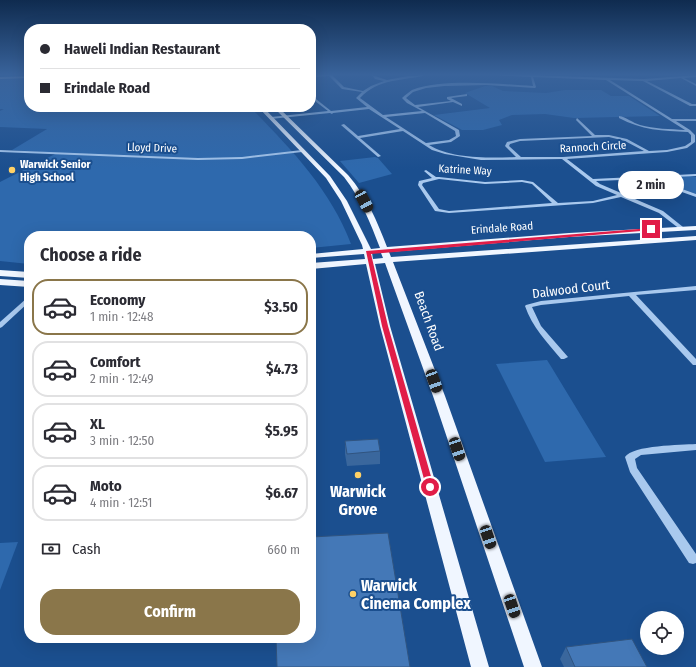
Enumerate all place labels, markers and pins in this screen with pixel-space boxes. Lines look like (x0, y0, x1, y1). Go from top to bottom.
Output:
place label: Warwick Senior High School (20, 158, 92, 184)
marker: Warwick Senior High School (7, 165, 17, 175)
marker: Warwick Grove (353, 470, 363, 480)
place label: Warwick Grove (330, 482, 387, 519)
place label: Warwick Cinema Complex (361, 576, 471, 613)
marker: Warwick Cinema Complex (348, 589, 358, 599)

